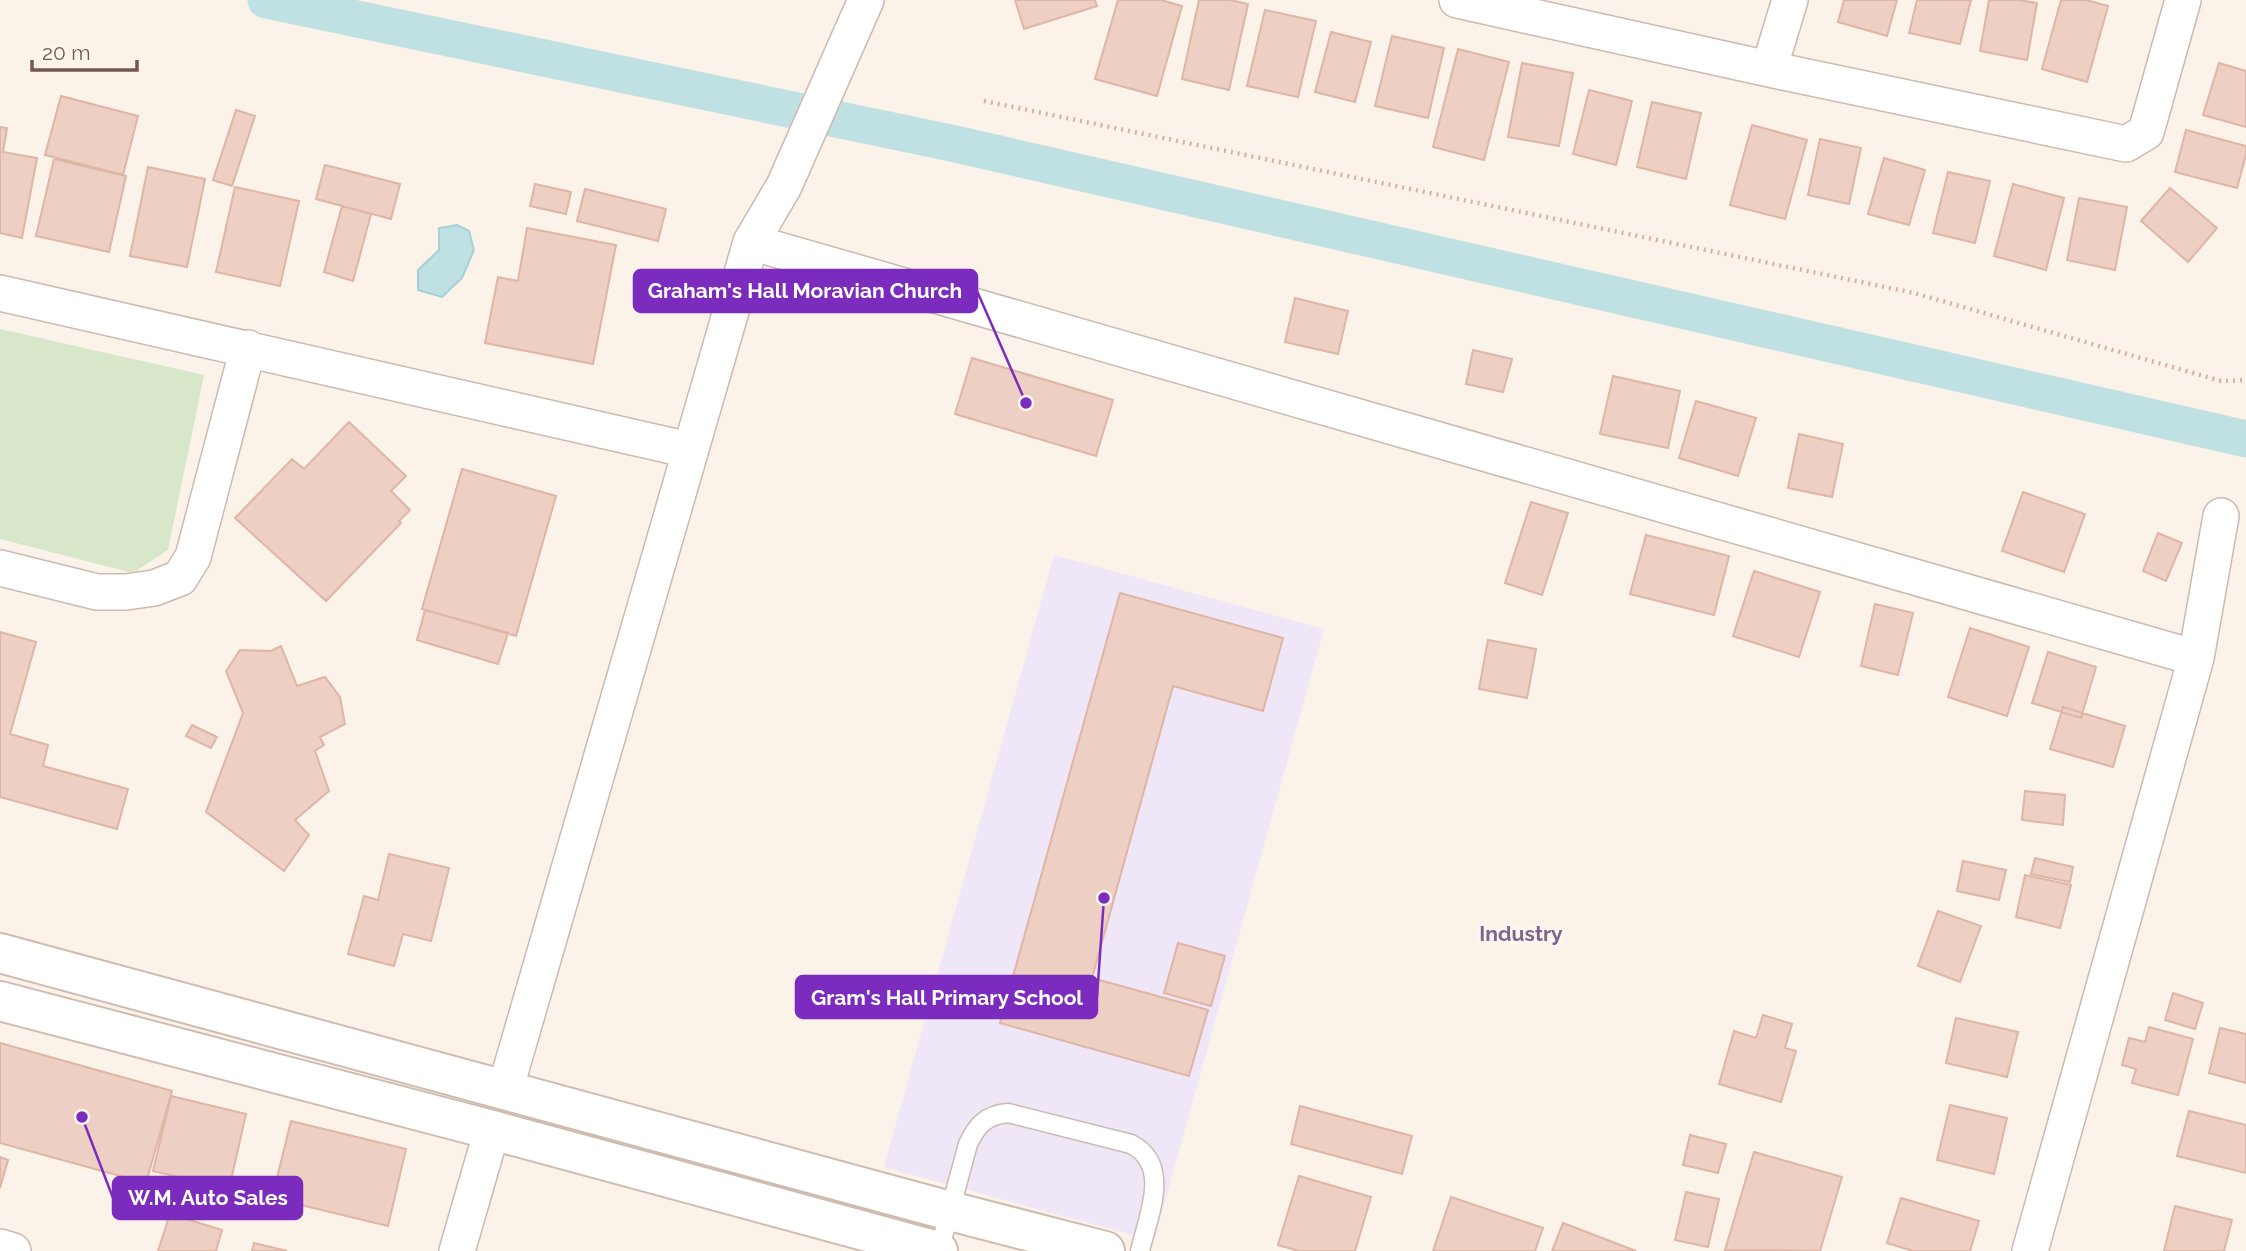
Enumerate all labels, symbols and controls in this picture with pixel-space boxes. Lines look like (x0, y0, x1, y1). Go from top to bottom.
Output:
scale bar (32, 28, 136, 72)
text: 20 m (42, 40, 90, 65)
callout: Graham's Hall Moravian Church (634, 270, 977, 312)
text: Graham's Hall Moravian Church (648, 278, 962, 303)
district label: Industry (1479, 921, 1563, 946)
callout: Gram's Hall Primary School (796, 976, 1097, 1018)
text: Gram's Hall Primary School (811, 985, 1083, 1010)
callout: W.M. Auto Sales (113, 1177, 302, 1219)
text: W.M. Auto Sales (128, 1185, 288, 1210)

